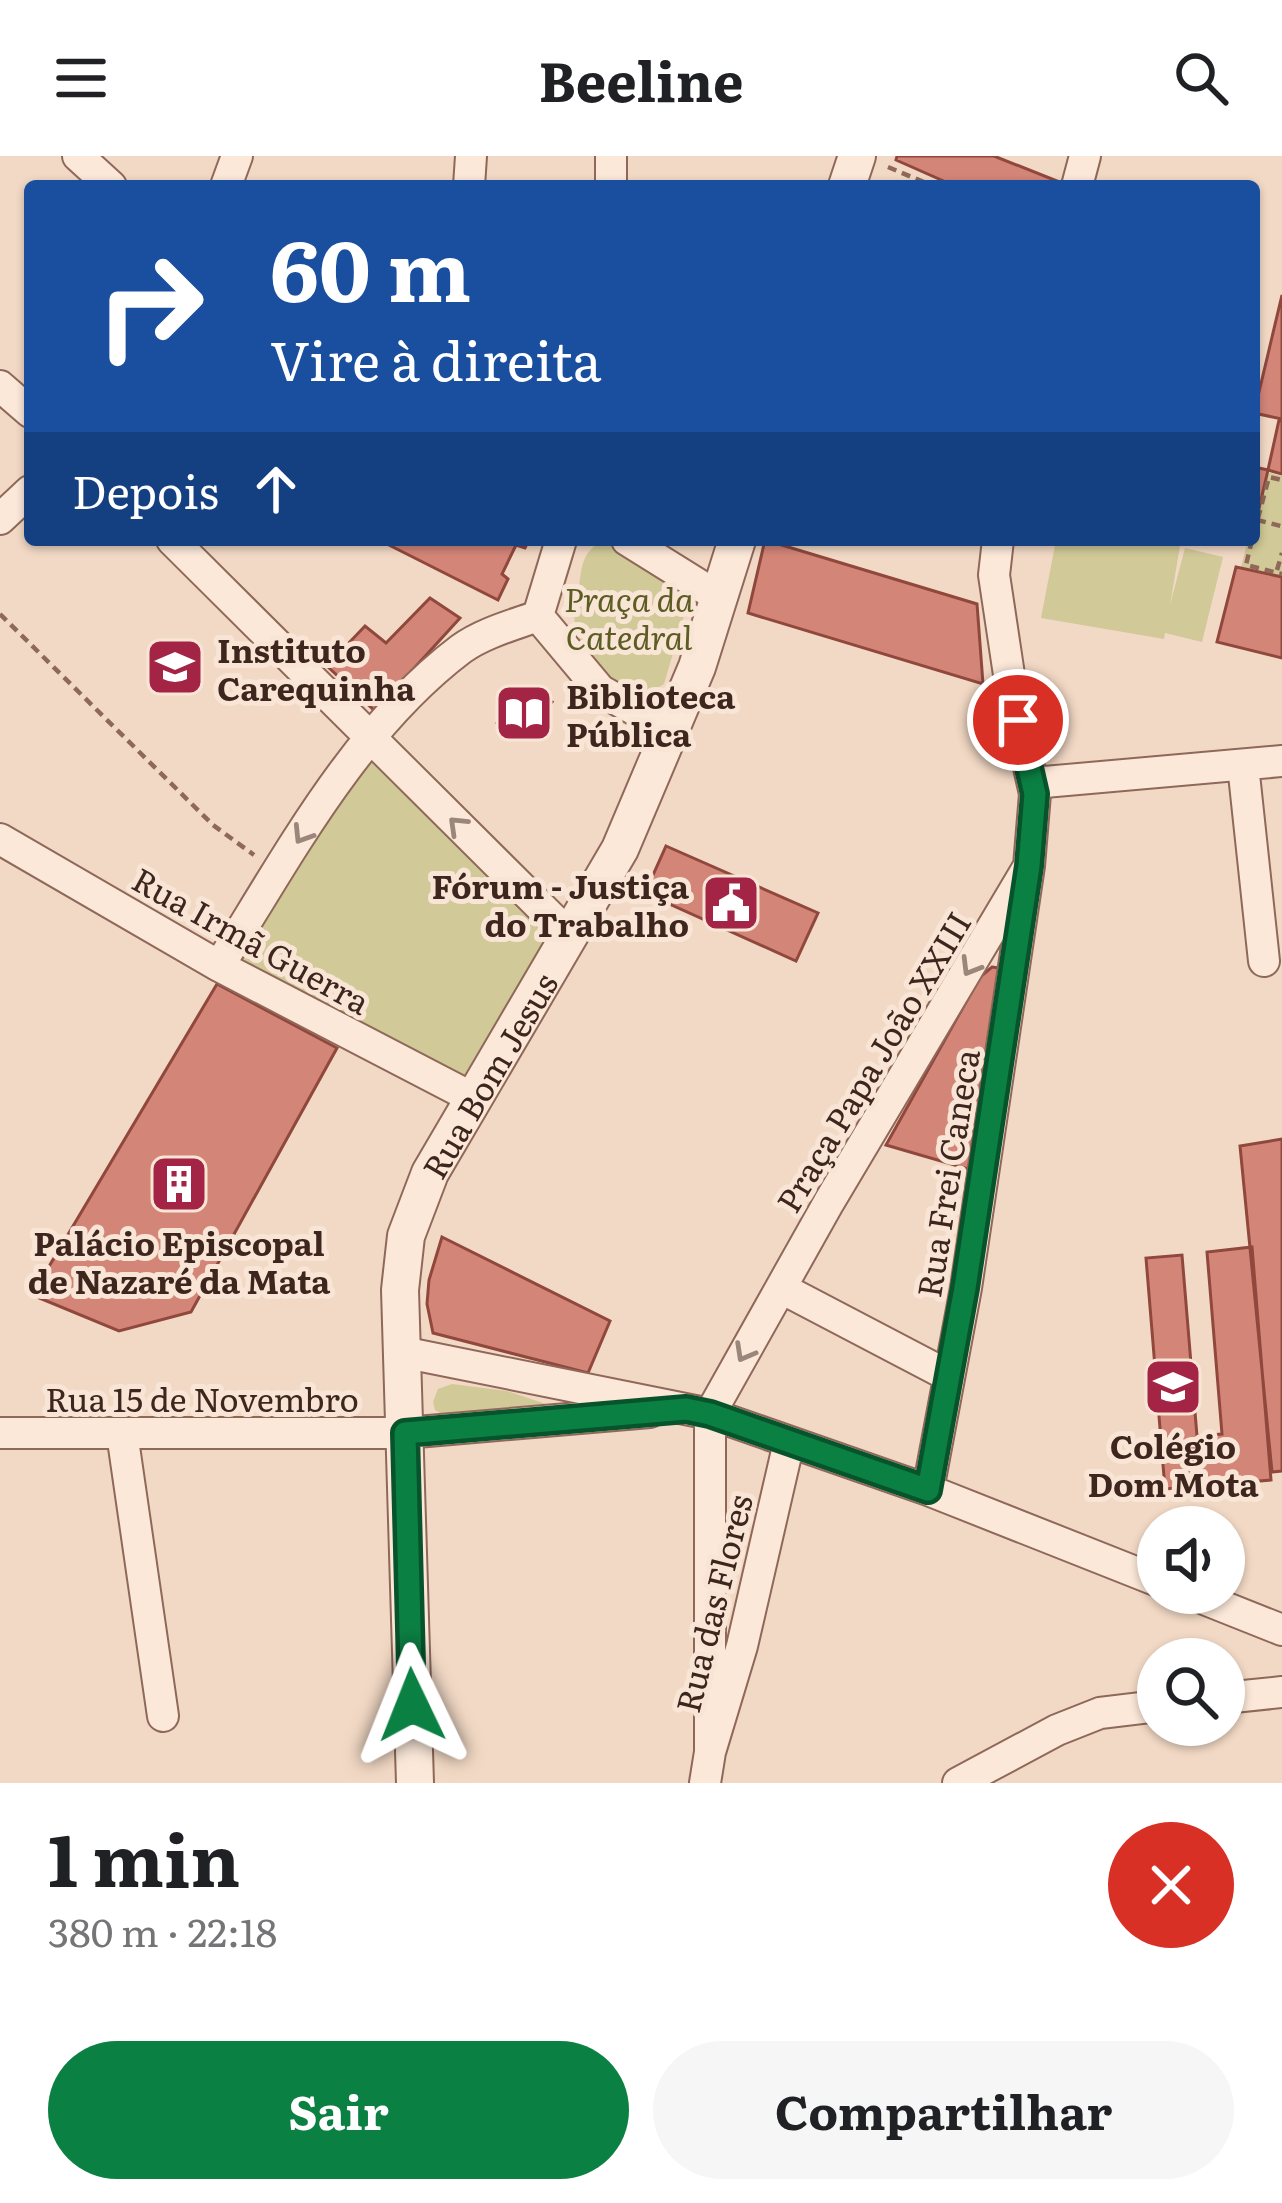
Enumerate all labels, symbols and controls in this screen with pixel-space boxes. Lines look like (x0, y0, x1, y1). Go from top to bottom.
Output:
text: Beeline (538, 38, 744, 119)
icon: menu (48, 45, 114, 111)
icon: search (1168, 45, 1234, 111)
text: 60 m (270, 203, 471, 328)
icon: right (72, 228, 228, 384)
text: Vire à direita (270, 317, 602, 398)
text: Depois (72, 456, 219, 523)
icon: ahead (243, 456, 309, 522)
park label: Praça da Catedral (564, 573, 694, 660)
place label: Instituto Carequinha (217, 624, 416, 711)
school or university icon: Instituto Carequinha (144, 636, 206, 698)
pin (967, 669, 1069, 771)
place label: Biblioteca Pública (566, 670, 736, 757)
library icon: Biblioteca Pública (493, 682, 555, 744)
icon: arrive (985, 687, 1051, 753)
one-way arrow (449, 818, 471, 840)
one-way arrow (293, 822, 316, 844)
street label: Rua Irmã Guerra (124, 853, 380, 1025)
place label: Fórum - Justiça do Trabalho (431, 860, 690, 947)
public building icon: Fórum - Justiça do Trabalho (700, 872, 762, 934)
street label: Praça Papa João XXIII (763, 901, 981, 1221)
one-way arrow (962, 954, 984, 975)
street label: Rua Bom Jesus (408, 962, 567, 1187)
street label: Rua Frei Caneca (902, 1045, 990, 1301)
building icon: Palácio Episcopal de Nazaré da Mata (148, 1153, 210, 1215)
place label: Palácio Episcopal de Nazaré da Mata (28, 1217, 331, 1304)
one-way arrow (735, 1341, 758, 1362)
school or university icon: Colégio Dom Mota (1142, 1356, 1204, 1418)
street label: Rua 15 de Novembro (45, 1373, 359, 1422)
place label: Colégio Dom Mota (1087, 1420, 1260, 1507)
street label: Rua das Flores (661, 1489, 763, 1717)
map controls (1137, 1506, 1245, 1746)
button: sound (1137, 1506, 1245, 1614)
button: search (1137, 1638, 1245, 1746)
position arrow (349, 1642, 475, 1768)
text: 1 min (48, 1802, 240, 1909)
button: close (1108, 1822, 1234, 1948)
text: 380 m · 22:18 (48, 1901, 277, 1959)
button: Sair (48, 2041, 629, 2179)
button: Compartilhar (653, 2041, 1234, 2179)

